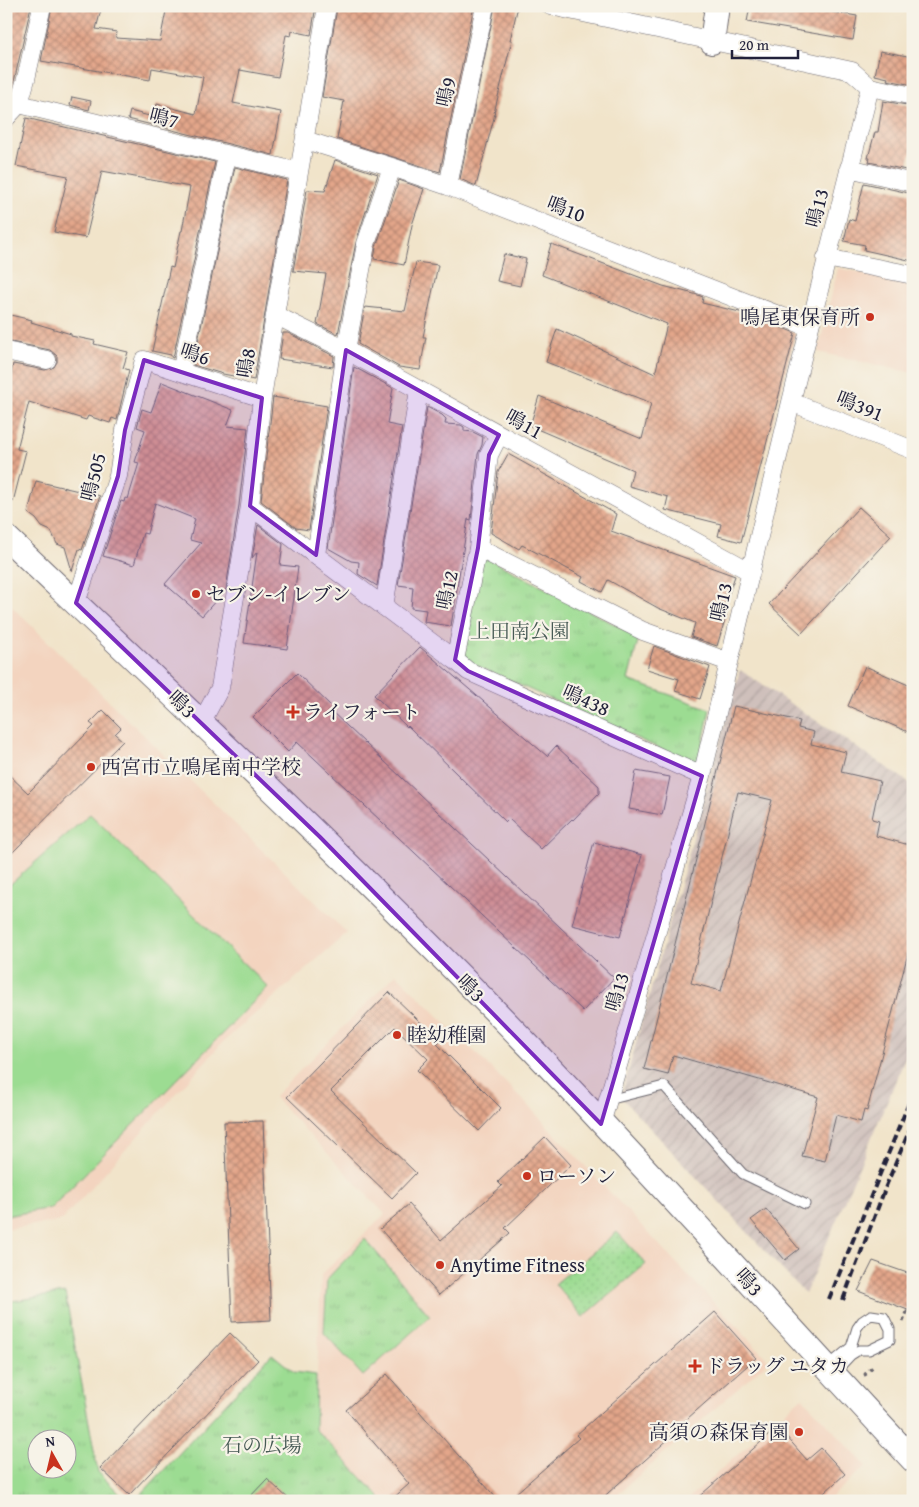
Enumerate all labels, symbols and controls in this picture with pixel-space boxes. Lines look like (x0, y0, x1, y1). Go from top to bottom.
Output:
scale bar (732, 28, 798, 60)
text: 20 m (739, 34, 770, 55)
street label: 鳴9 (428, 74, 463, 109)
street label: 鳴7 (146, 100, 182, 135)
street label: 鳴13 (798, 185, 835, 230)
street label: 鳴10 (543, 188, 590, 229)
place label: 鳴尾東保育所 (740, 302, 860, 331)
marker: 鳴尾東保育所 (864, 311, 876, 323)
street label: 鳴6 (177, 335, 214, 372)
street label: 鳴8 (229, 346, 262, 380)
street label: 鳴391 (832, 383, 888, 428)
street label: 鳴11 (500, 401, 548, 446)
street label: 鳴505 (73, 450, 112, 504)
street label: 鳴12 (428, 568, 465, 612)
place label: セブン-イレブン (206, 579, 351, 608)
street label: 鳴13 (702, 579, 739, 624)
marker: セブン-イレブン (190, 588, 202, 600)
park label: 上田南公園 (470, 616, 570, 645)
street label: 鳴438 (558, 676, 614, 723)
street label: 鳴3 (162, 683, 203, 724)
place label: ライフォート (303, 697, 421, 726)
marker: ライフォート (287, 706, 299, 718)
place label: 西宮市立鳴尾南中学校 (101, 752, 301, 781)
marker: 西宮市立鳴尾南中学校 (85, 761, 97, 773)
street label: 鳴3 (451, 967, 492, 1008)
street label: 鳴13 (597, 969, 636, 1015)
place label: 睦幼稚園 (407, 1020, 487, 1049)
marker: 睦幼稚園 (391, 1029, 403, 1041)
place label: ローソン (537, 1161, 616, 1190)
marker: ローソン (521, 1170, 533, 1182)
place label: Anytime Fitness (450, 1250, 585, 1279)
marker: Anytime Fitness (434, 1259, 446, 1271)
street label: 鳴3 (729, 1261, 770, 1302)
place label: ドラッグ ユタカ (705, 1351, 849, 1380)
marker: ドラッグ ユタカ (689, 1360, 701, 1372)
place label: 高須の森保育園 (649, 1417, 789, 1446)
marker: 高須の森保育園 (793, 1426, 805, 1438)
north arrow (28, 1430, 78, 1480)
text: N (44, 1430, 57, 1452)
park label: 石の広場 (222, 1430, 302, 1459)

